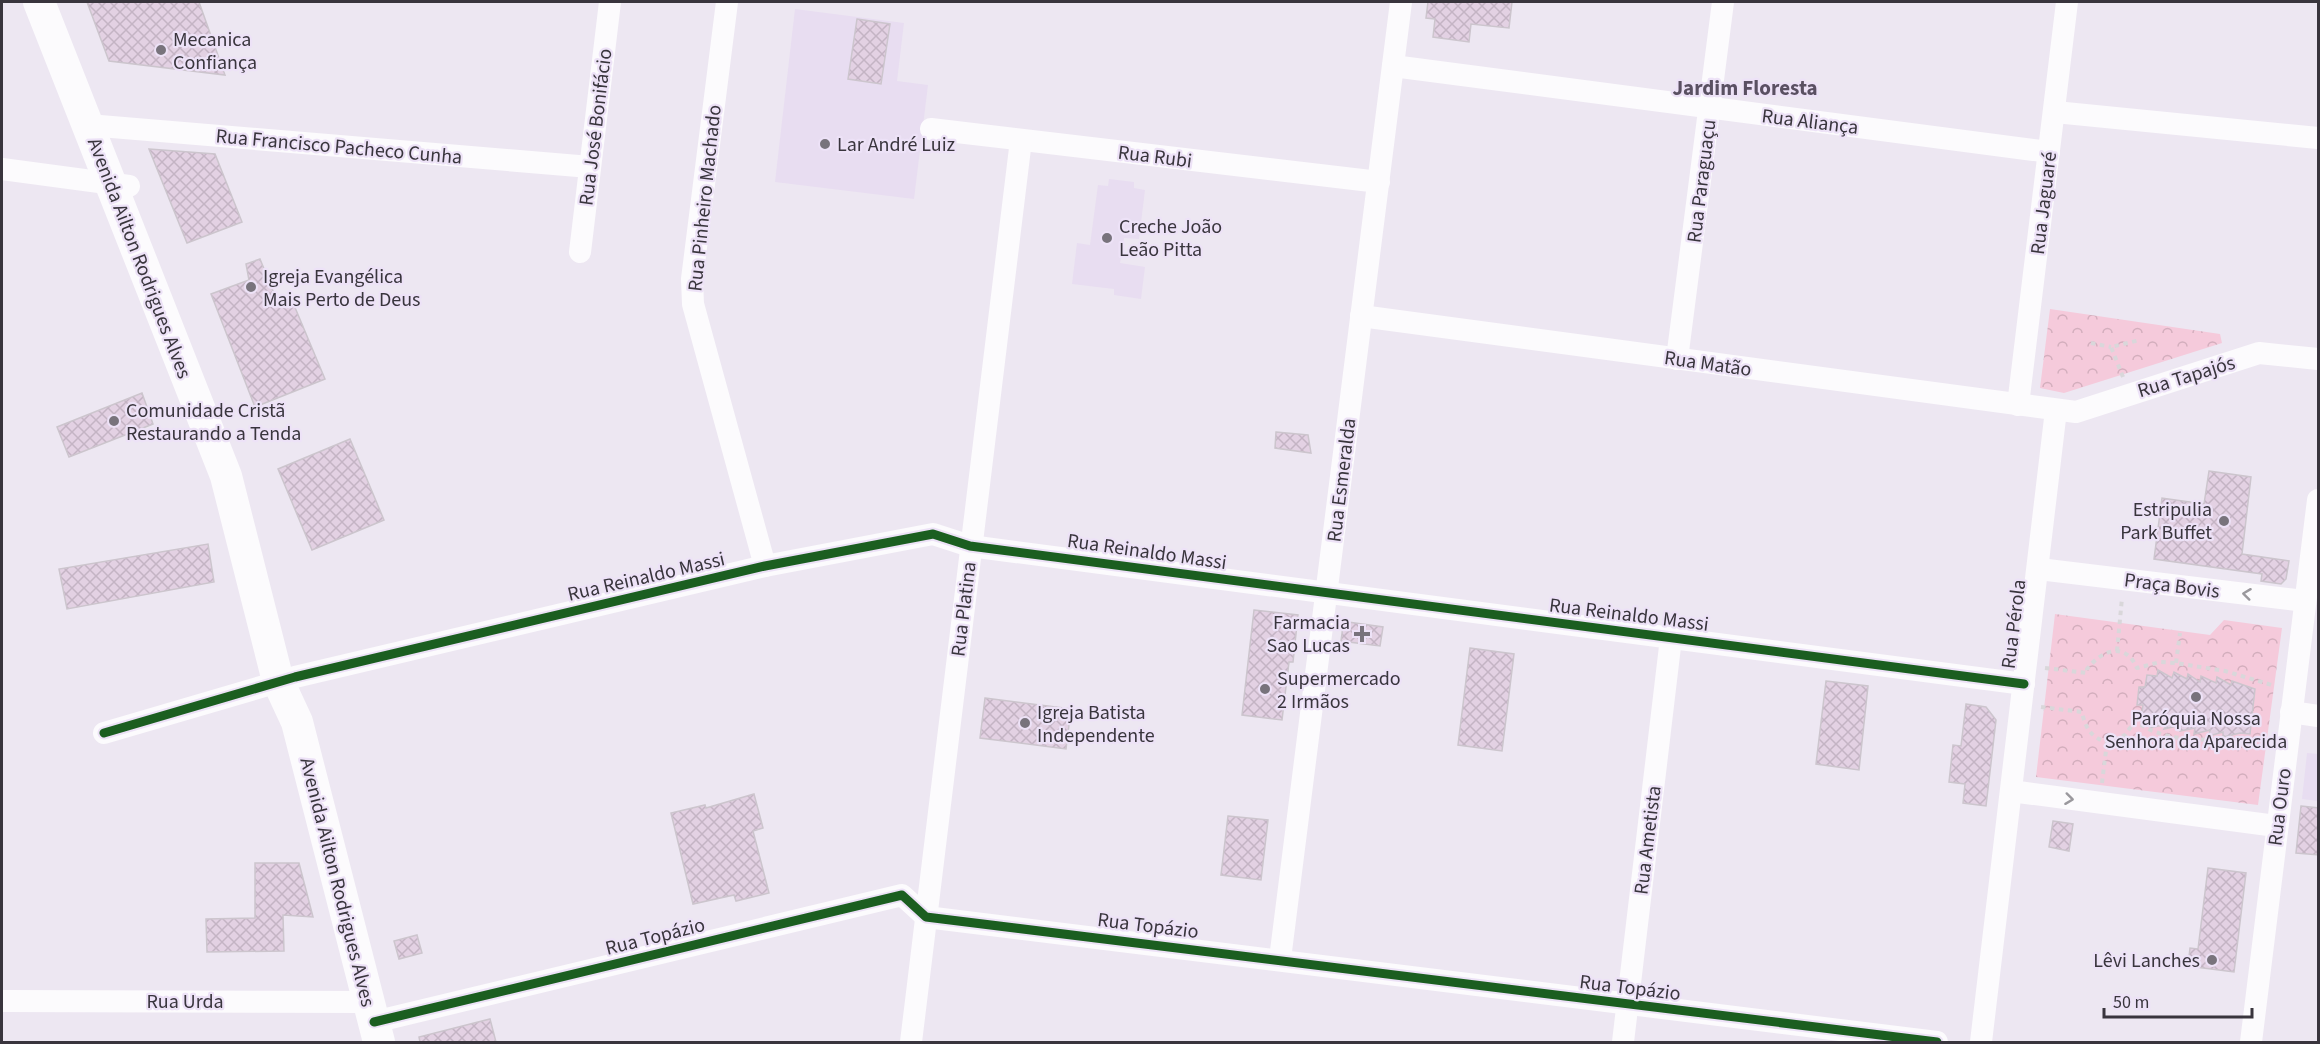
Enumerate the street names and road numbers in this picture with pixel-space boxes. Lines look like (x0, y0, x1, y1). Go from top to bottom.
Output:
street label: Rua José Bonifácio (572, 47, 620, 207)
street label: Rua Aliança (1760, 102, 1860, 142)
street label: Rua Pinheiro Machado (681, 103, 729, 293)
street label: Rua Paraguaçu (1681, 118, 1723, 245)
street label: Rua Francisco Pacheco Cunha (215, 122, 463, 172)
street label: Avenida Ailton Rodrigues Alves (80, 134, 198, 383)
street label: Rua Rubi (1116, 139, 1194, 175)
street label: Rua Jaguaré (2024, 150, 2064, 256)
street label: Rua Matão (1662, 344, 1753, 384)
street label: Rua Tapajós (2134, 349, 2239, 405)
street label: Rua Esmeralda (1321, 417, 1363, 544)
street label: Rua Reinaldo Massi (1065, 527, 1228, 577)
street label: Rua Reinaldo Massi (565, 545, 728, 609)
street label: Rua Platina (944, 560, 984, 658)
street label: Praça Bovis (2123, 566, 2221, 606)
street label: Rua Pérola (1995, 578, 2033, 670)
street label: Rua Reinaldo Massi (1547, 591, 1710, 639)
street label: Avenida Ailton Rodrigues Alves (292, 755, 382, 1010)
street label: Rua Ouro (2261, 767, 2299, 848)
street label: Rua Ametista (1627, 784, 1669, 896)
street label: Rua Topázio (1096, 906, 1200, 946)
street label: Rua Topázio (602, 911, 708, 963)
street label: Rua Topázio (1578, 968, 1682, 1008)
street label: Rua Urda (146, 988, 224, 1016)

